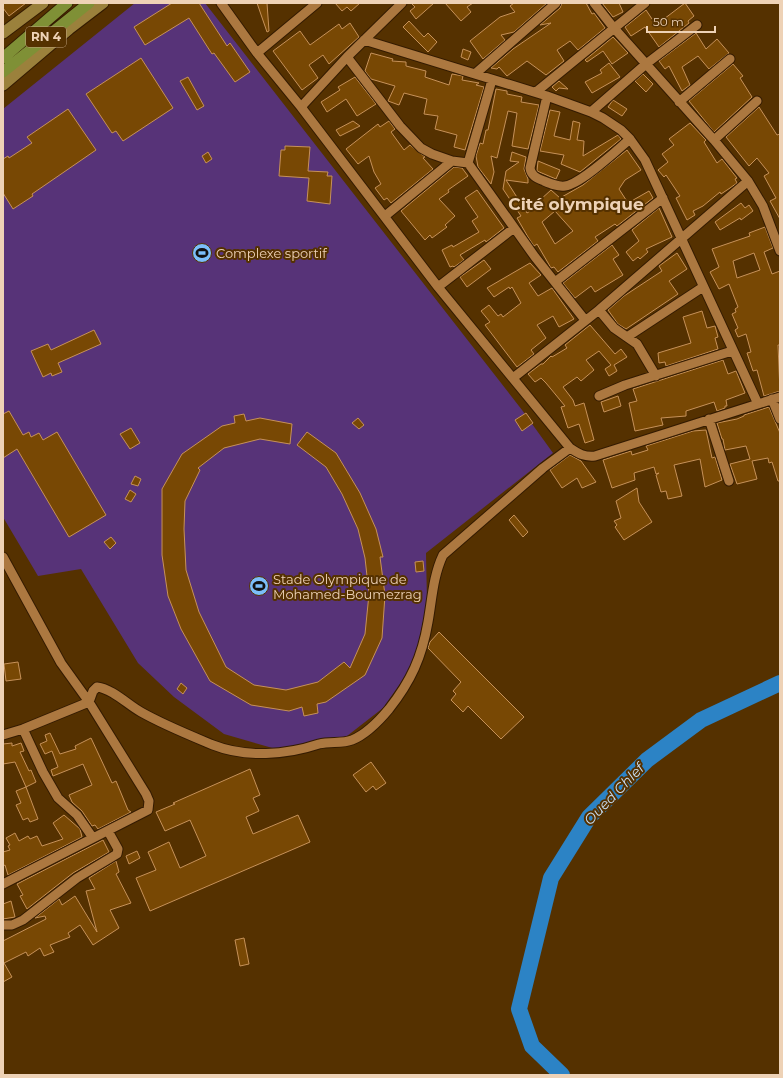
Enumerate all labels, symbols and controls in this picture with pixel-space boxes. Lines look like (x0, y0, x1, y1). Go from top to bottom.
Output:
scale bar (647, 8, 715, 34)
text: 50 m (653, 14, 684, 29)
road number: RN 4 (26, 27, 66, 47)
district label: Cité olympique (508, 194, 644, 214)
sports icon: Complexe sportif (191, 242, 213, 264)
place label: Complexe sportif (216, 245, 327, 261)
place label: Stade Olympique de Mohamed-Boumezrag (273, 571, 422, 602)
sports icon: Stade Olympique de Mohamed-Boumezrag (248, 575, 270, 597)
water label: Oued Chlef (580, 758, 650, 829)

